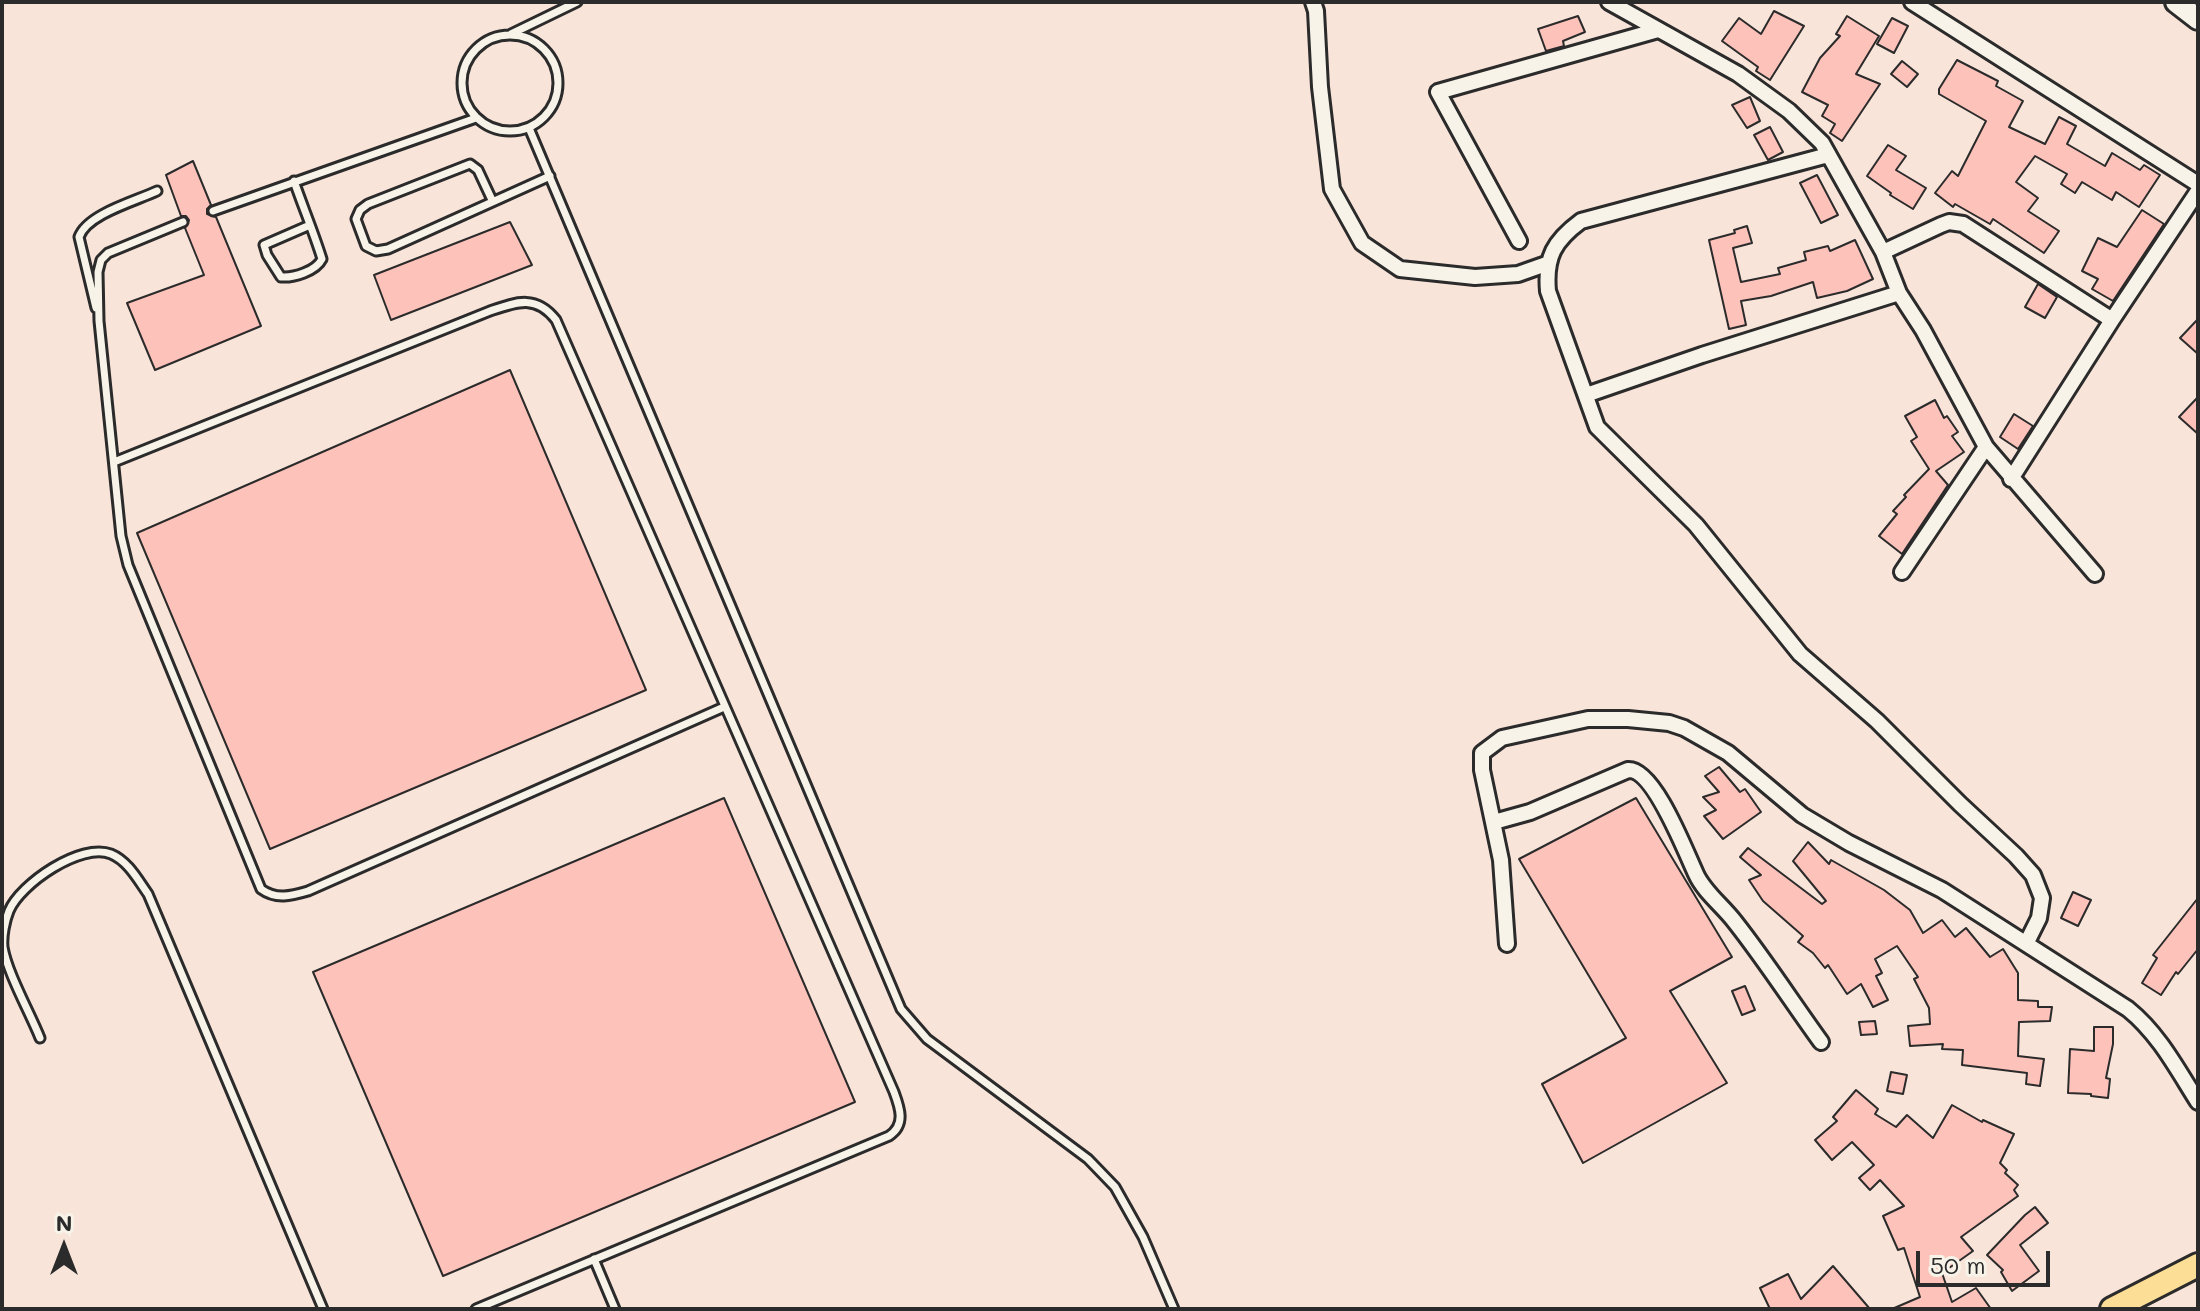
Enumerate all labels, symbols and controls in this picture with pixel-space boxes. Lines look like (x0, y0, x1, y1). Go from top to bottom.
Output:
north arrow (24, 1207, 104, 1287)
text: N (56, 1208, 72, 1237)
scale bar (1920, 1235, 2054, 1285)
text: 50 m (1930, 1249, 1986, 1280)

